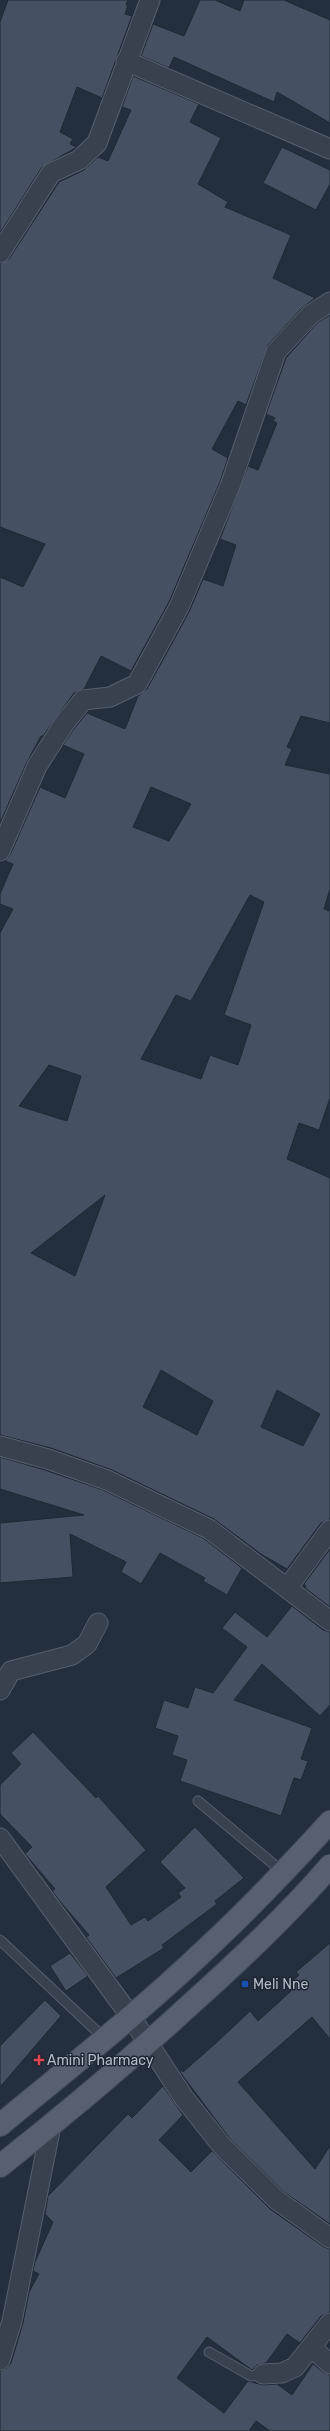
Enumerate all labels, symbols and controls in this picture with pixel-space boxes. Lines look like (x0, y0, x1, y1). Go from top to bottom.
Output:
place label: Meli Nne (253, 1976, 308, 1993)
marker: Meli Nne (240, 1979, 250, 1989)
place label: Amini Pharmacy (47, 2052, 154, 2069)
marker: Amini Pharmacy (34, 2055, 44, 2065)

